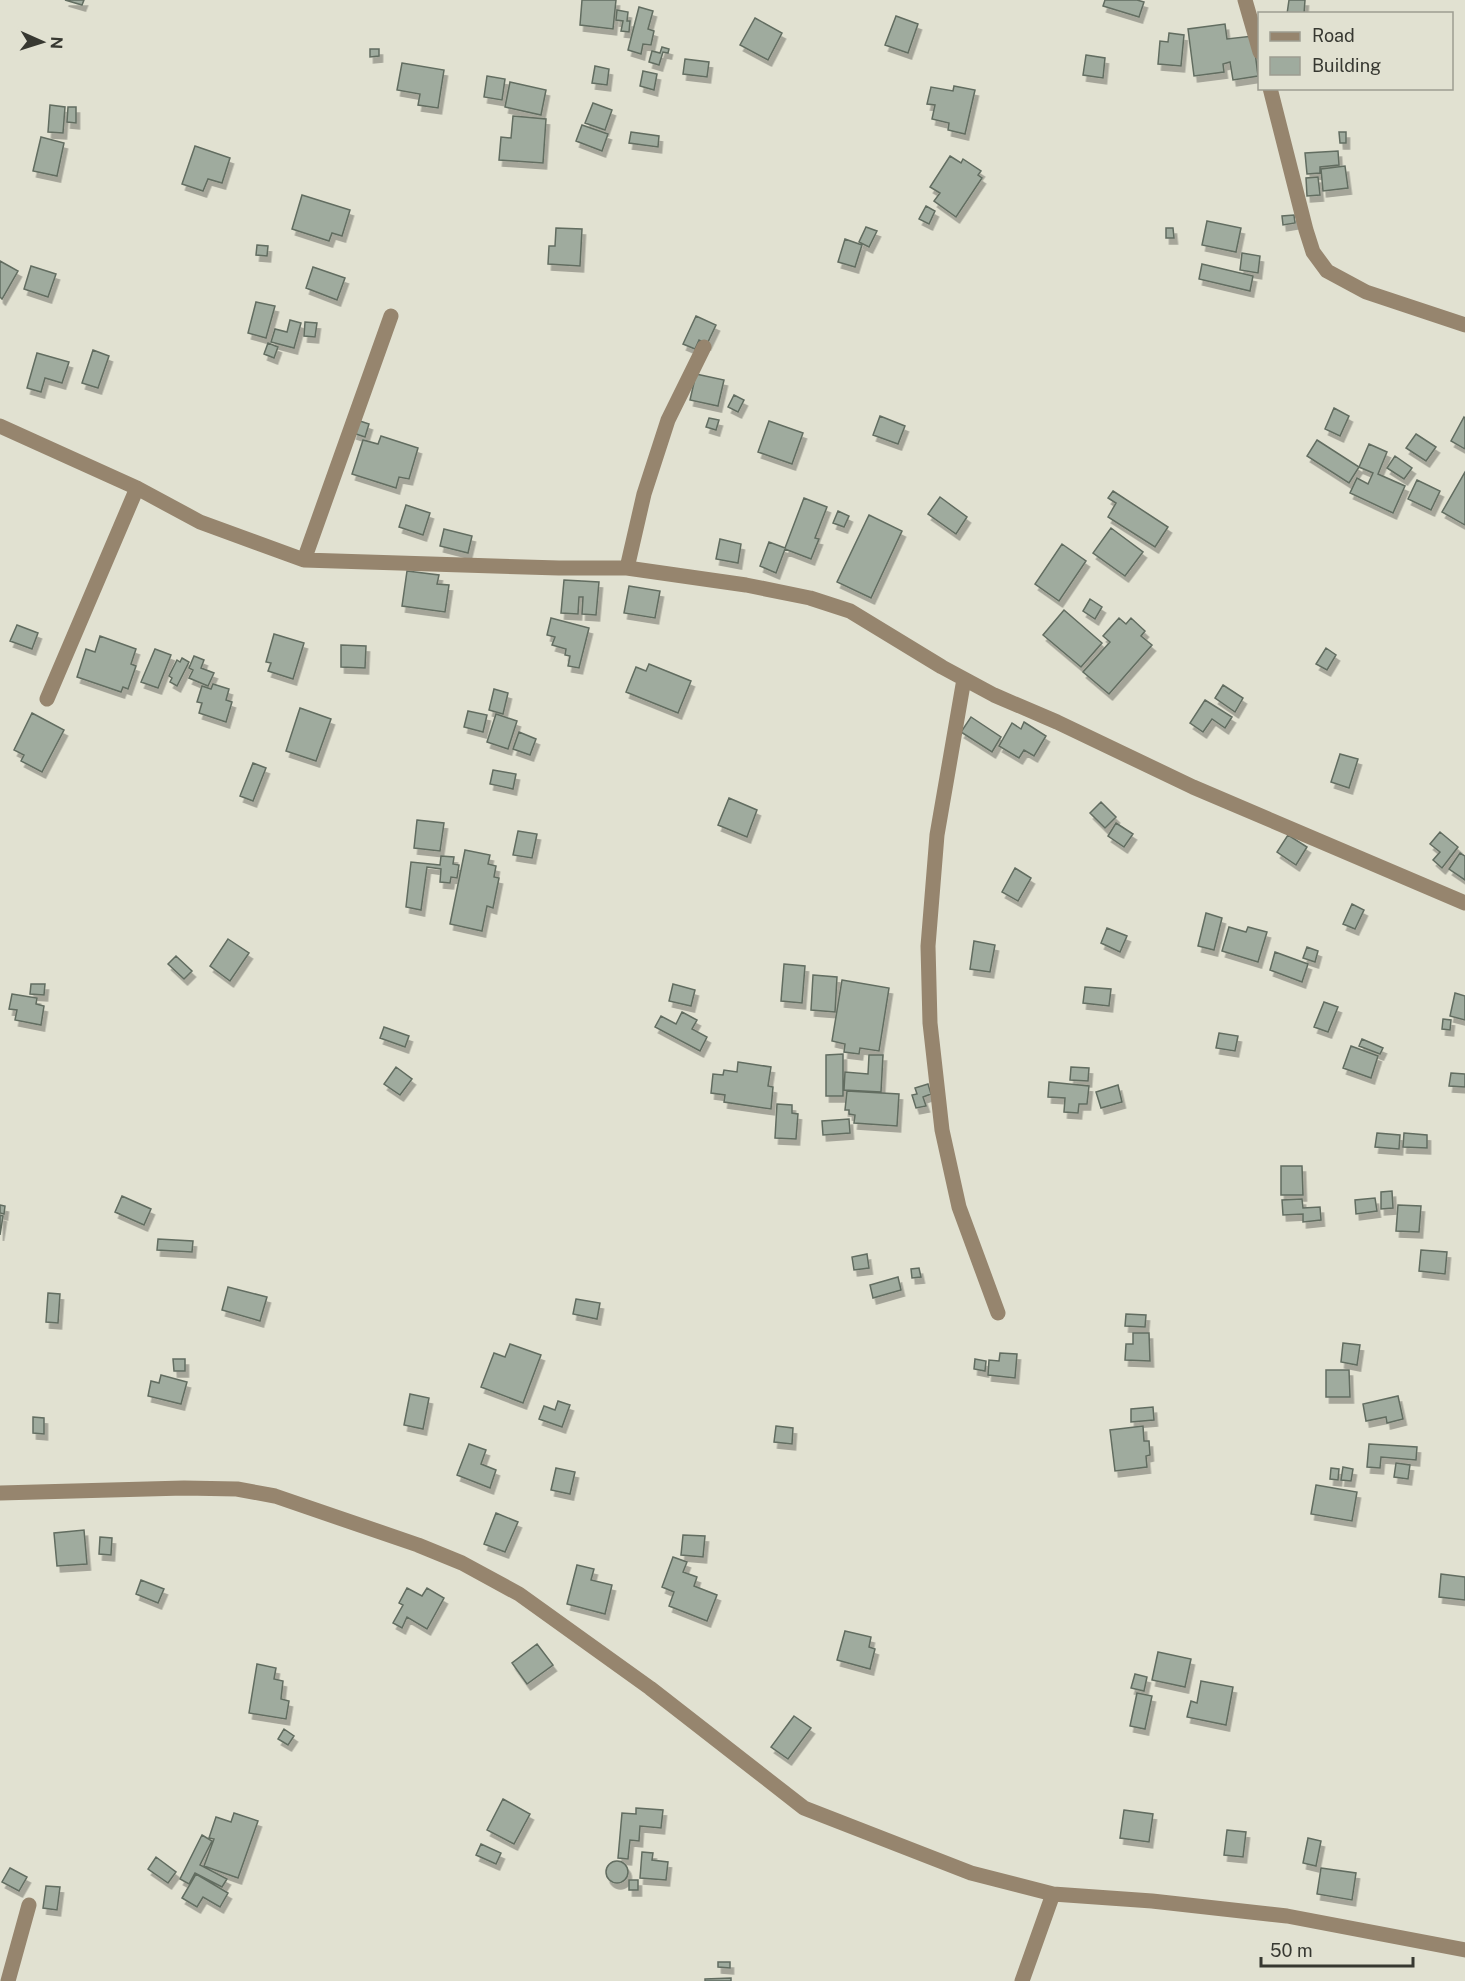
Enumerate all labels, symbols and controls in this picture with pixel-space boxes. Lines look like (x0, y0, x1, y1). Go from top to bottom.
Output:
north arrow (12, 12, 72, 72)
legend (1258, 12, 1453, 90)
text: Road (1312, 25, 1355, 46)
text: N (47, 36, 66, 50)
text: Building (1312, 55, 1381, 76)
scale bar (1261, 1930, 1412, 1968)
text: 50 m (1270, 1940, 1313, 1961)

